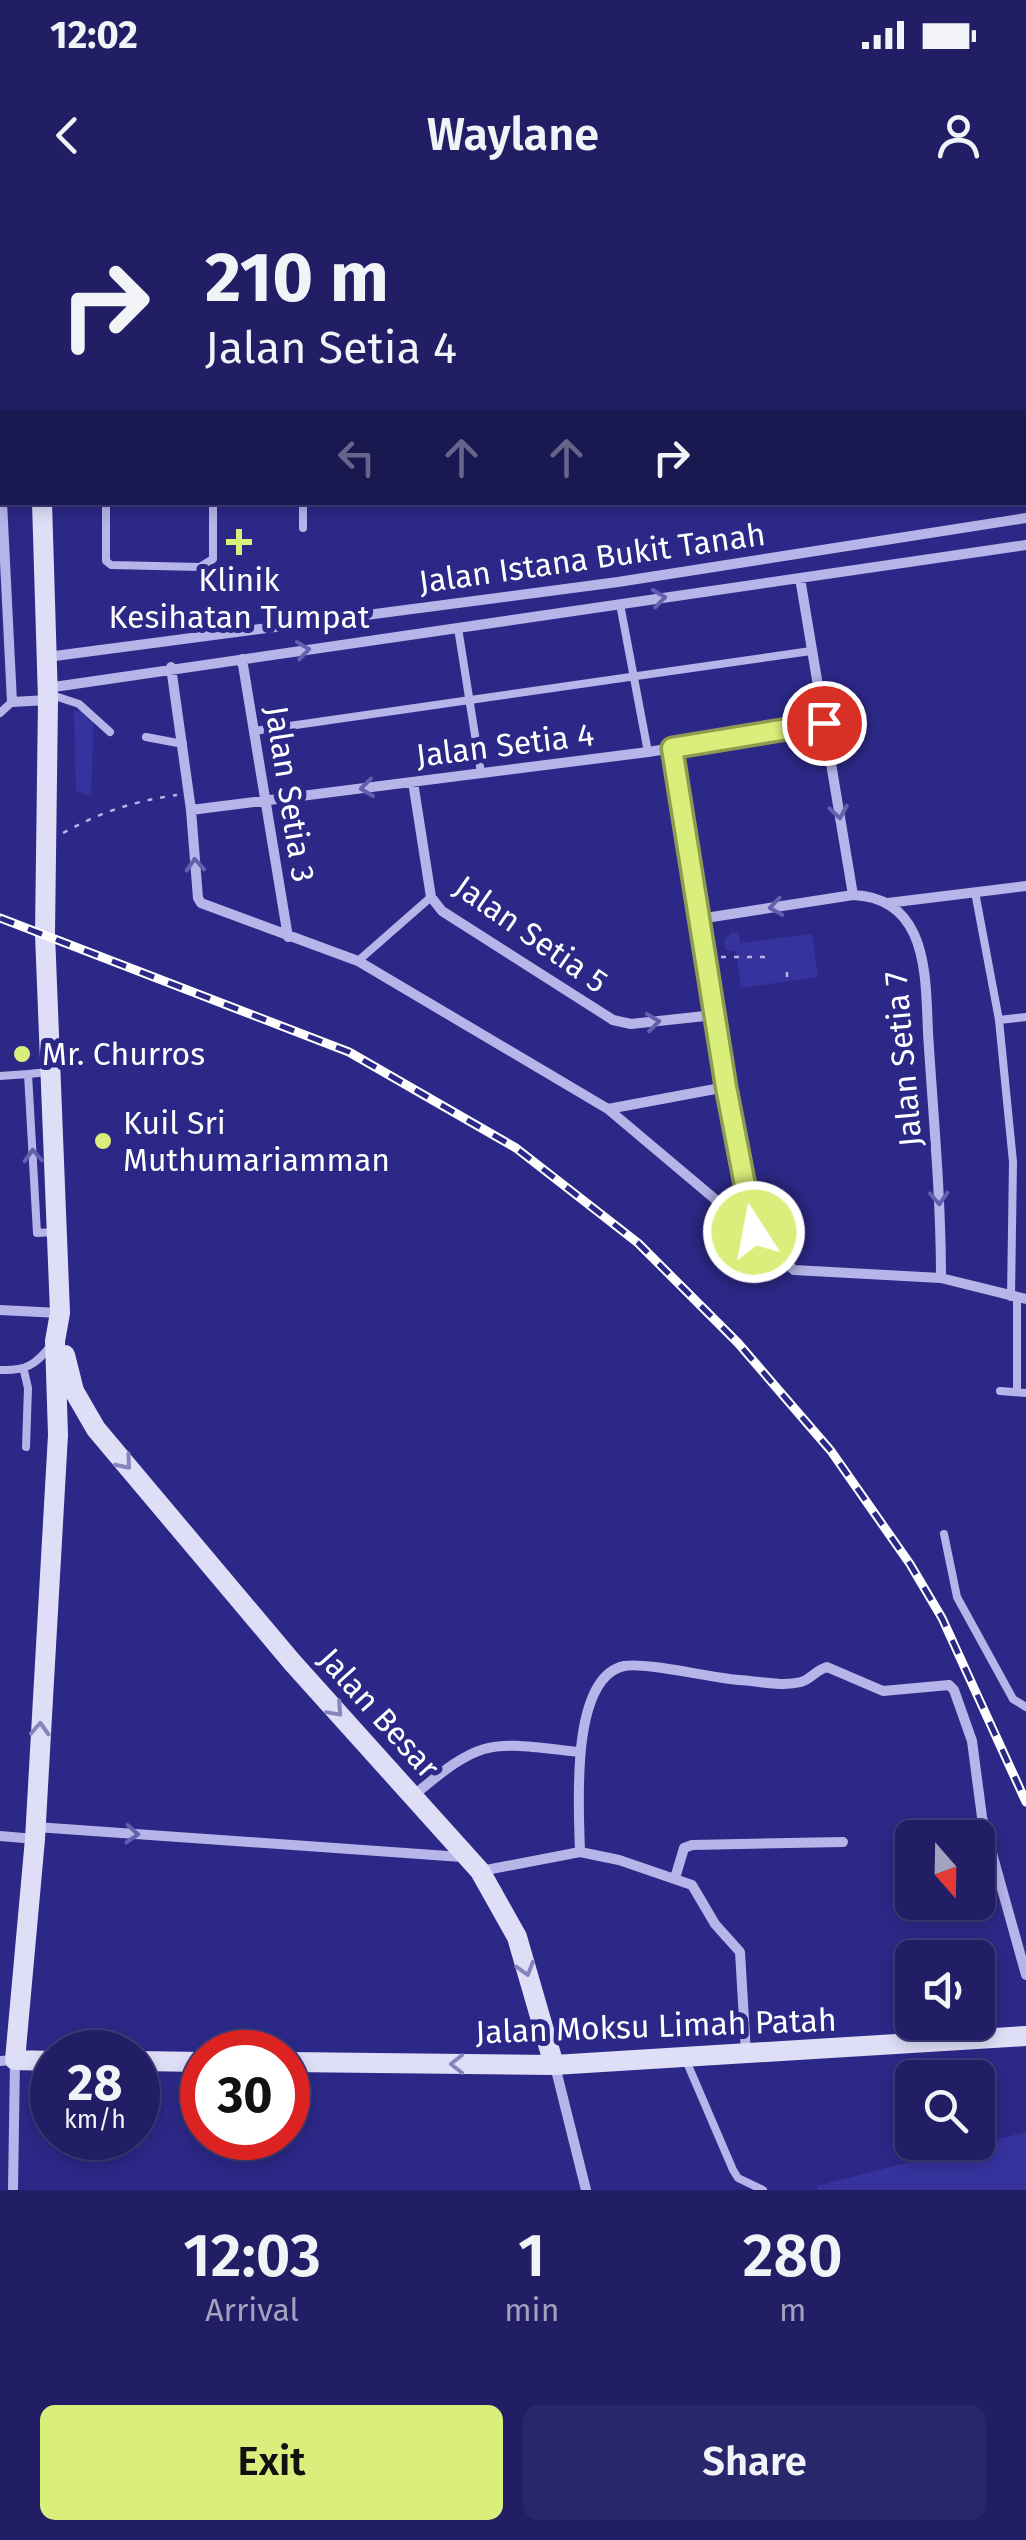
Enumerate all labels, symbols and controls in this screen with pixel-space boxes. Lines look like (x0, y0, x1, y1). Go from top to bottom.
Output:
text: 12:02 (50, 12, 138, 58)
icon: back (40, 108, 95, 163)
text: Waylane (427, 108, 599, 162)
icon: person (931, 108, 986, 163)
text: 210 m (205, 236, 389, 320)
icon: right (40, 240, 170, 370)
text: Jalan Setia 4 (205, 321, 457, 375)
icon: left (329, 430, 384, 485)
icon: ahead (434, 430, 489, 485)
icon: ahead (539, 430, 594, 485)
icon: right (644, 430, 699, 485)
street label: Jalan Istana Bukit Tanah (416, 515, 768, 601)
marker: Klinik Kesihatan Tumpat (226, 529, 252, 555)
place label: Klinik Kesihatan Tumpat (109, 561, 370, 636)
one-way arrow (651, 589, 667, 610)
one-way arrow (294, 641, 311, 662)
pin (782, 681, 867, 766)
icon: arrive (797, 696, 852, 751)
street label: Jalan Setia 3 (257, 703, 323, 885)
street label: Jalan Setia 4 (414, 715, 596, 775)
one-way arrow (359, 777, 375, 798)
one-way arrow (828, 804, 849, 820)
one-way arrow (185, 856, 207, 872)
street label: Jalan Setia 5 (447, 867, 615, 1001)
one-way arrow (768, 896, 784, 917)
street label: Jalan Setia 7 (876, 970, 930, 1148)
one-way arrow (645, 1012, 661, 1033)
place label: Mr. Churros (42, 1035, 205, 1073)
marker: Mr. Churros (11, 1043, 33, 1065)
place label: Kuil Sri Muthumariamman (123, 1104, 390, 1179)
marker: Kuil Sri Muthumariamman (92, 1130, 114, 1152)
one-way arrow (23, 1148, 44, 1164)
position arrow (702, 1180, 806, 1284)
one-way arrow (928, 1190, 949, 1206)
one-way arrow (113, 1452, 131, 1470)
street label: Jalan Besar (311, 1640, 448, 1786)
one-way arrow (324, 1698, 342, 1717)
one-way arrow (29, 1721, 50, 1737)
north arrow (895, 1820, 995, 1920)
map controls (895, 1820, 995, 2160)
one-way arrow (124, 1822, 140, 1844)
button: sound (895, 1940, 995, 2040)
one-way arrow (514, 1960, 535, 1977)
street label: Jalan Moksu Limah Patah (475, 2001, 837, 2051)
speed limit sign: 30 (180, 2030, 310, 2160)
text: 28 (68, 2053, 122, 2113)
one-way arrow (448, 2053, 464, 2075)
button: search (895, 2060, 995, 2160)
text: km/h (64, 2105, 126, 2135)
text: 12:03 (183, 2220, 321, 2292)
text: 1 (518, 2220, 545, 2292)
text: 280 (743, 2220, 843, 2292)
text: Arrival (205, 2291, 299, 2329)
text: min (504, 2291, 559, 2329)
text: m (779, 2291, 806, 2329)
button: Exit (40, 2405, 503, 2520)
button: Share (523, 2405, 986, 2520)

